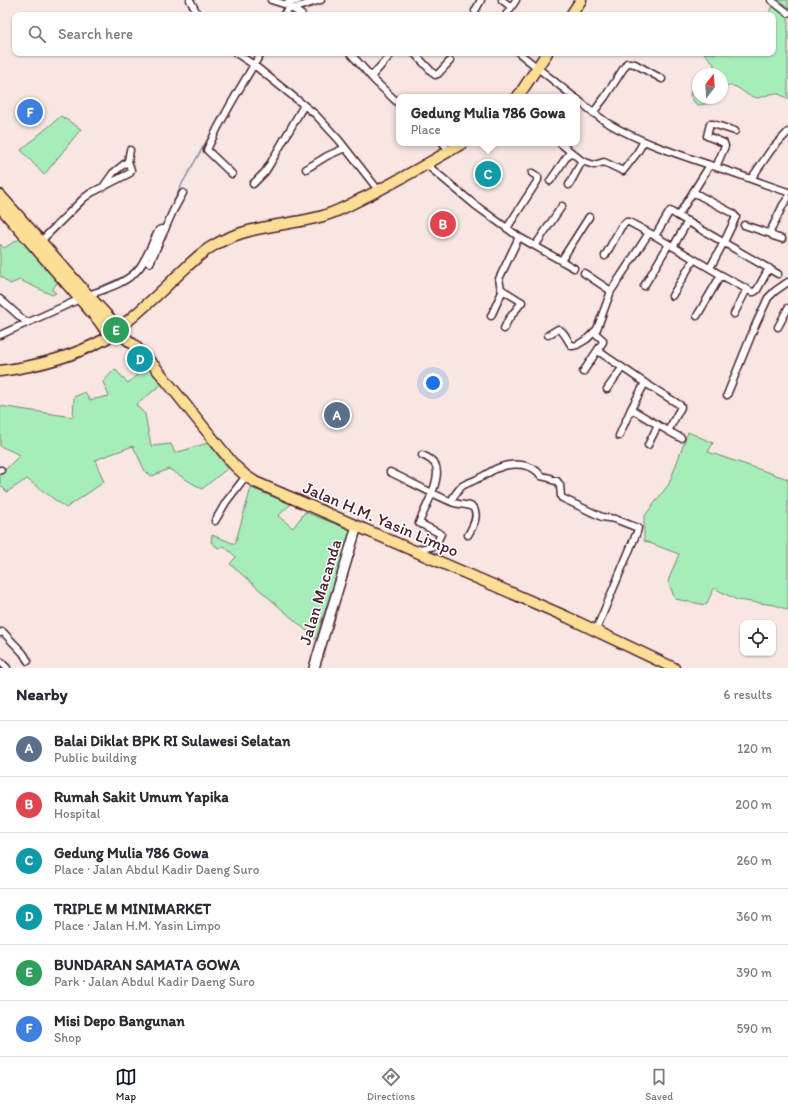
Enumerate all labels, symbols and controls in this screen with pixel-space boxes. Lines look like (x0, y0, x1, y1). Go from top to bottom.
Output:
search box (12, 12, 776, 56)
icon: search (26, 23, 48, 45)
text: Search here (58, 25, 133, 43)
north arrow (692, 68, 728, 104)
popup (396, 94, 580, 146)
pin: F (17, 97, 43, 127)
text: Gedung Mulia 786 Gowa (411, 104, 565, 122)
text: Place (411, 122, 441, 137)
pin: C (475, 159, 501, 189)
pin: B (430, 209, 456, 239)
pin: E (103, 315, 129, 345)
pin: D (127, 344, 153, 374)
your location (423, 373, 443, 393)
pin: A (324, 400, 350, 430)
street label: Jalan H.M. Yasin Limpo (300, 477, 462, 561)
street label: Jalan Macanda (294, 537, 346, 647)
map controls (740, 620, 776, 656)
button: locate (740, 620, 776, 656)
text: Nearby (16, 684, 68, 704)
text: 6 results (724, 687, 772, 702)
text: Balai Diklat BPK RI Sulawesi Selatan (54, 732, 290, 750)
text: A (25, 741, 33, 756)
text: 120 m (737, 741, 772, 756)
text: Public building (54, 750, 137, 765)
text: Rumah Sakit Umum Yapika (54, 788, 229, 806)
text: B (25, 797, 33, 812)
text: 200 m (735, 797, 772, 812)
text: Hospital (54, 806, 101, 821)
text: Gedung Mulia 786 Gowa (54, 844, 209, 862)
text: C (25, 853, 33, 868)
text: 260 m (736, 853, 772, 868)
text: Place · Jalan Abdul Kadir Daeng Suro (54, 862, 259, 877)
text: TRIPLE M MINIMARKET (54, 900, 211, 918)
text: D (25, 909, 33, 924)
text: 360 m (736, 909, 772, 924)
text: Place · Jalan H.M. Yasin Limpo (54, 918, 221, 933)
text: BUNDARAN SAMATA GOWA (54, 956, 240, 974)
text: E (25, 965, 33, 980)
text: 390 m (736, 965, 772, 980)
text: Park · Jalan Abdul Kadir Daeng Suro (54, 974, 255, 989)
text: Misi Depo Bangunan (54, 1012, 185, 1030)
text: F (26, 1021, 32, 1036)
text: 590 m (737, 1021, 772, 1036)
text: Shop (54, 1030, 81, 1045)
tab: Map (115, 1066, 137, 1103)
tab: Directions (367, 1066, 415, 1103)
tab: Saved (645, 1066, 673, 1103)

